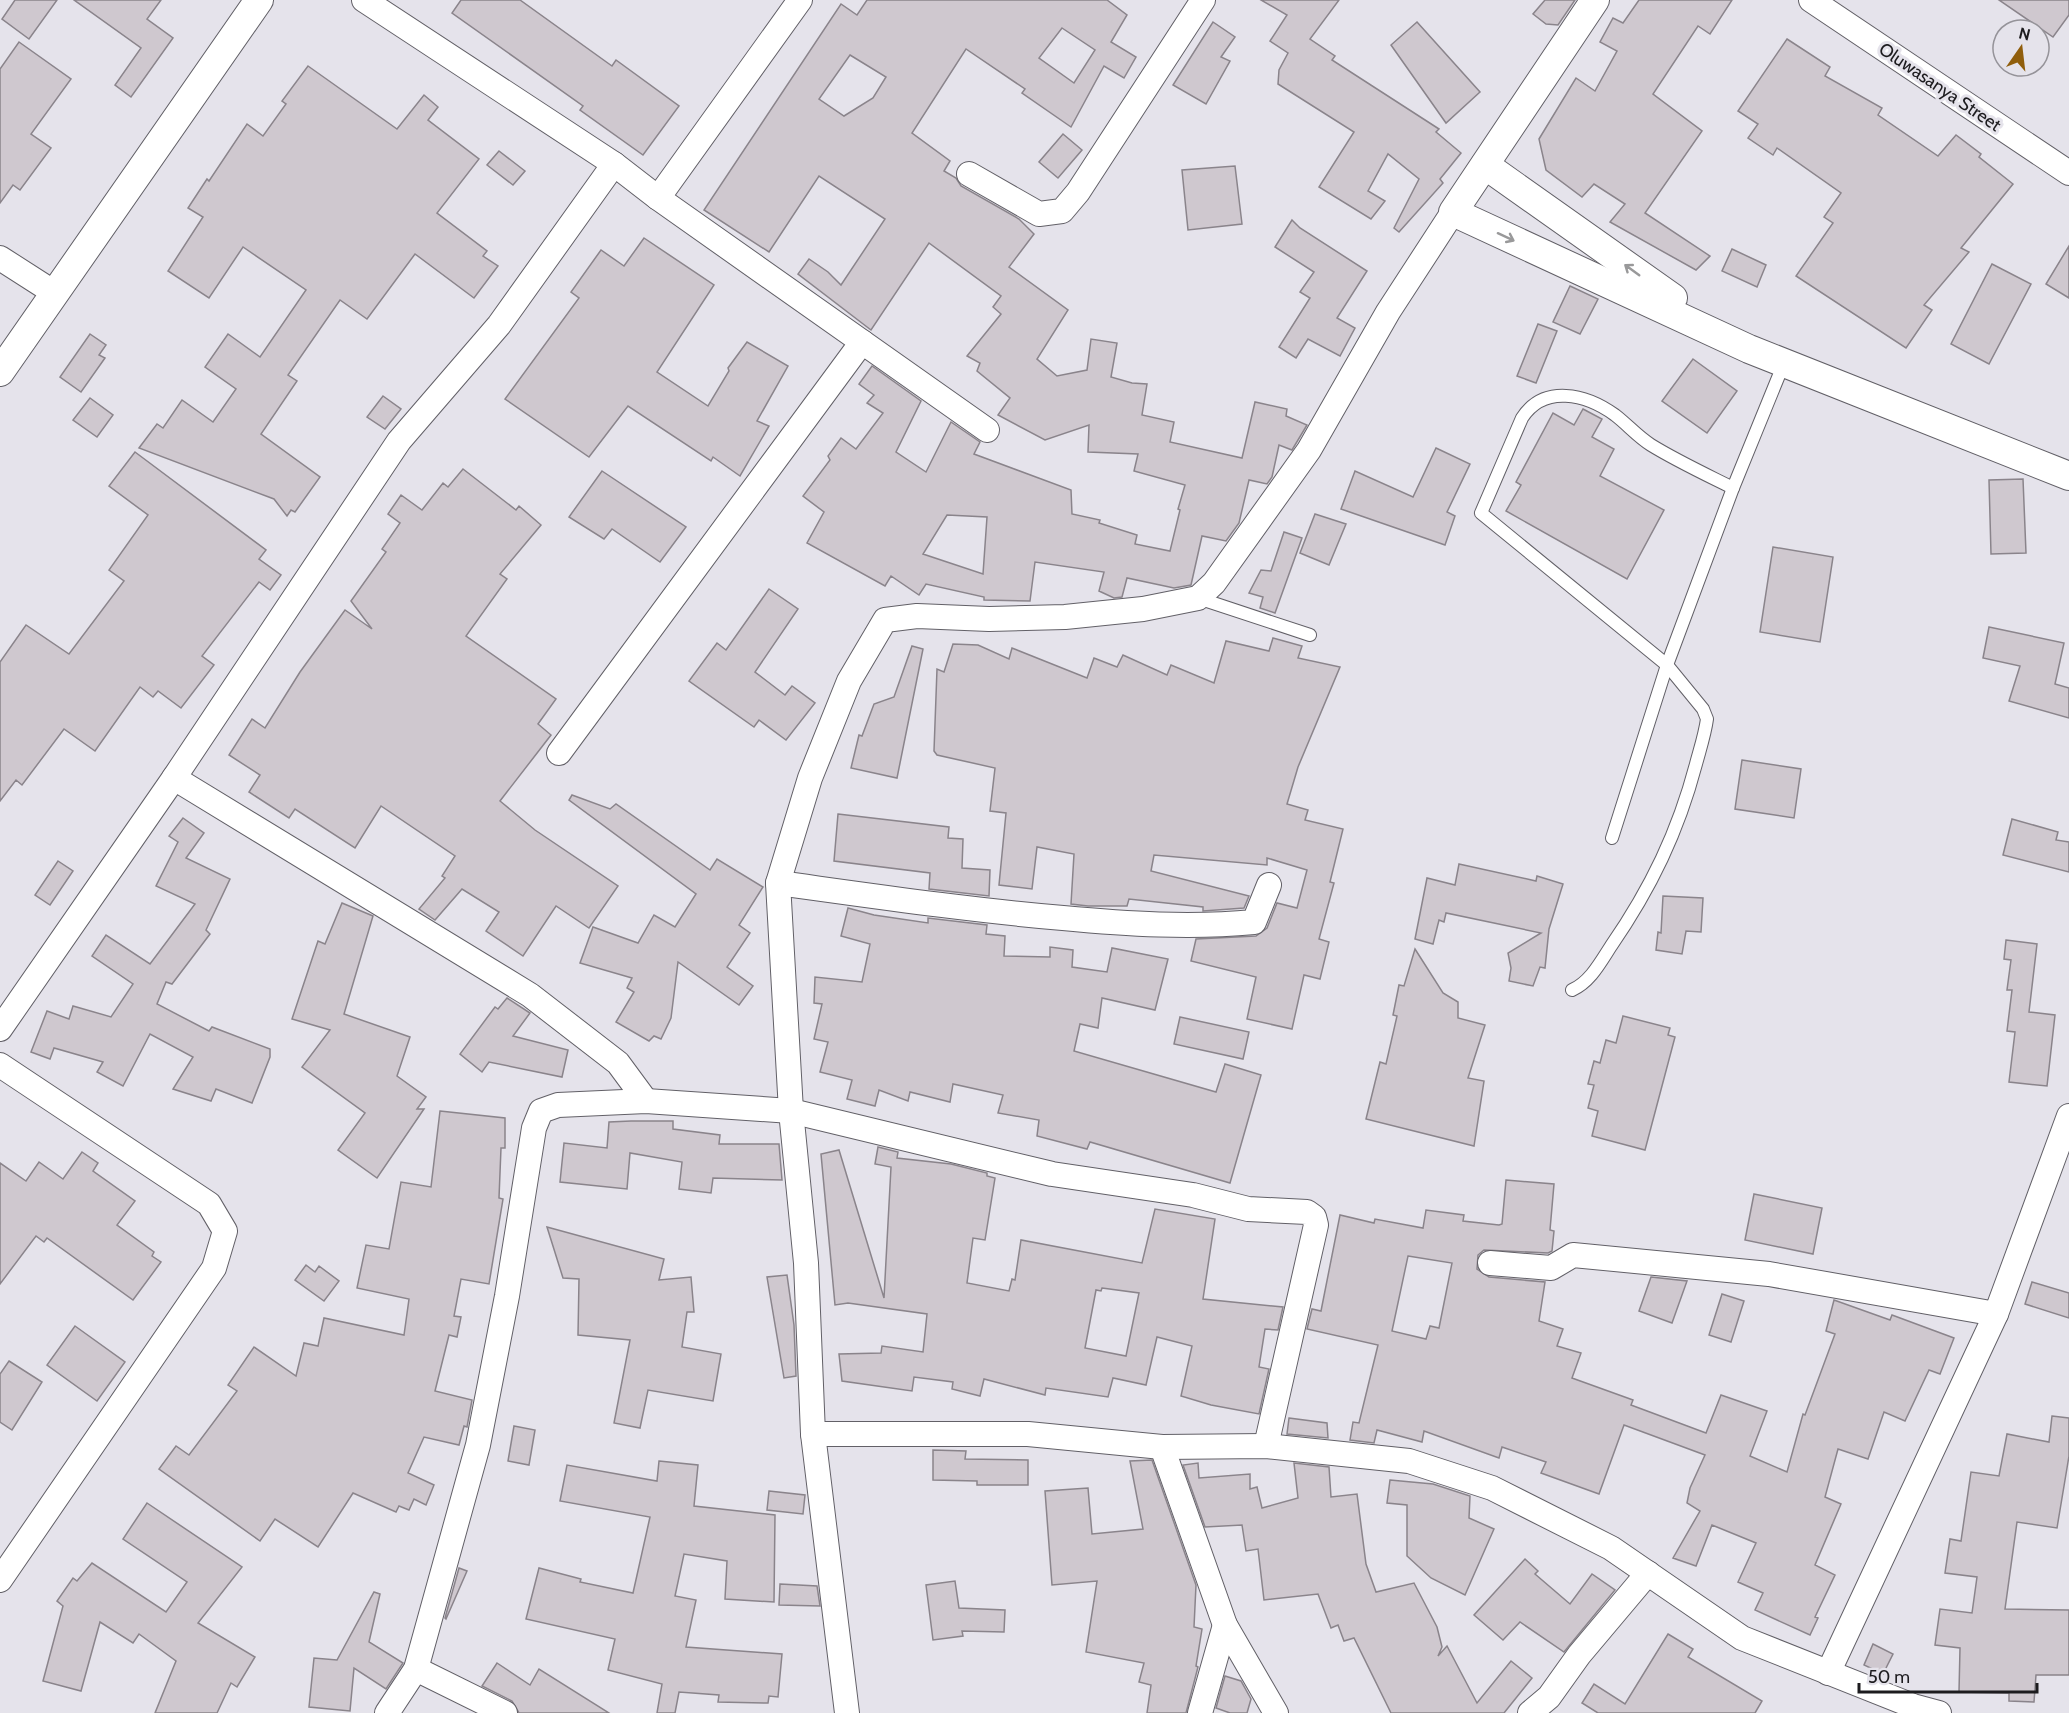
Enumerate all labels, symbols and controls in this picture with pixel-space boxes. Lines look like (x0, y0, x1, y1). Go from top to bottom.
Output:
north arrow (1991, 18, 2051, 78)
text: N (2017, 23, 2032, 45)
street label: Oluwasanya Street (1875, 38, 2005, 136)
one-way arrow (1497, 231, 1515, 243)
one-way arrow (1624, 264, 1640, 276)
scale bar (1859, 1656, 2038, 1694)
text: 50 m (1868, 1666, 1910, 1688)

